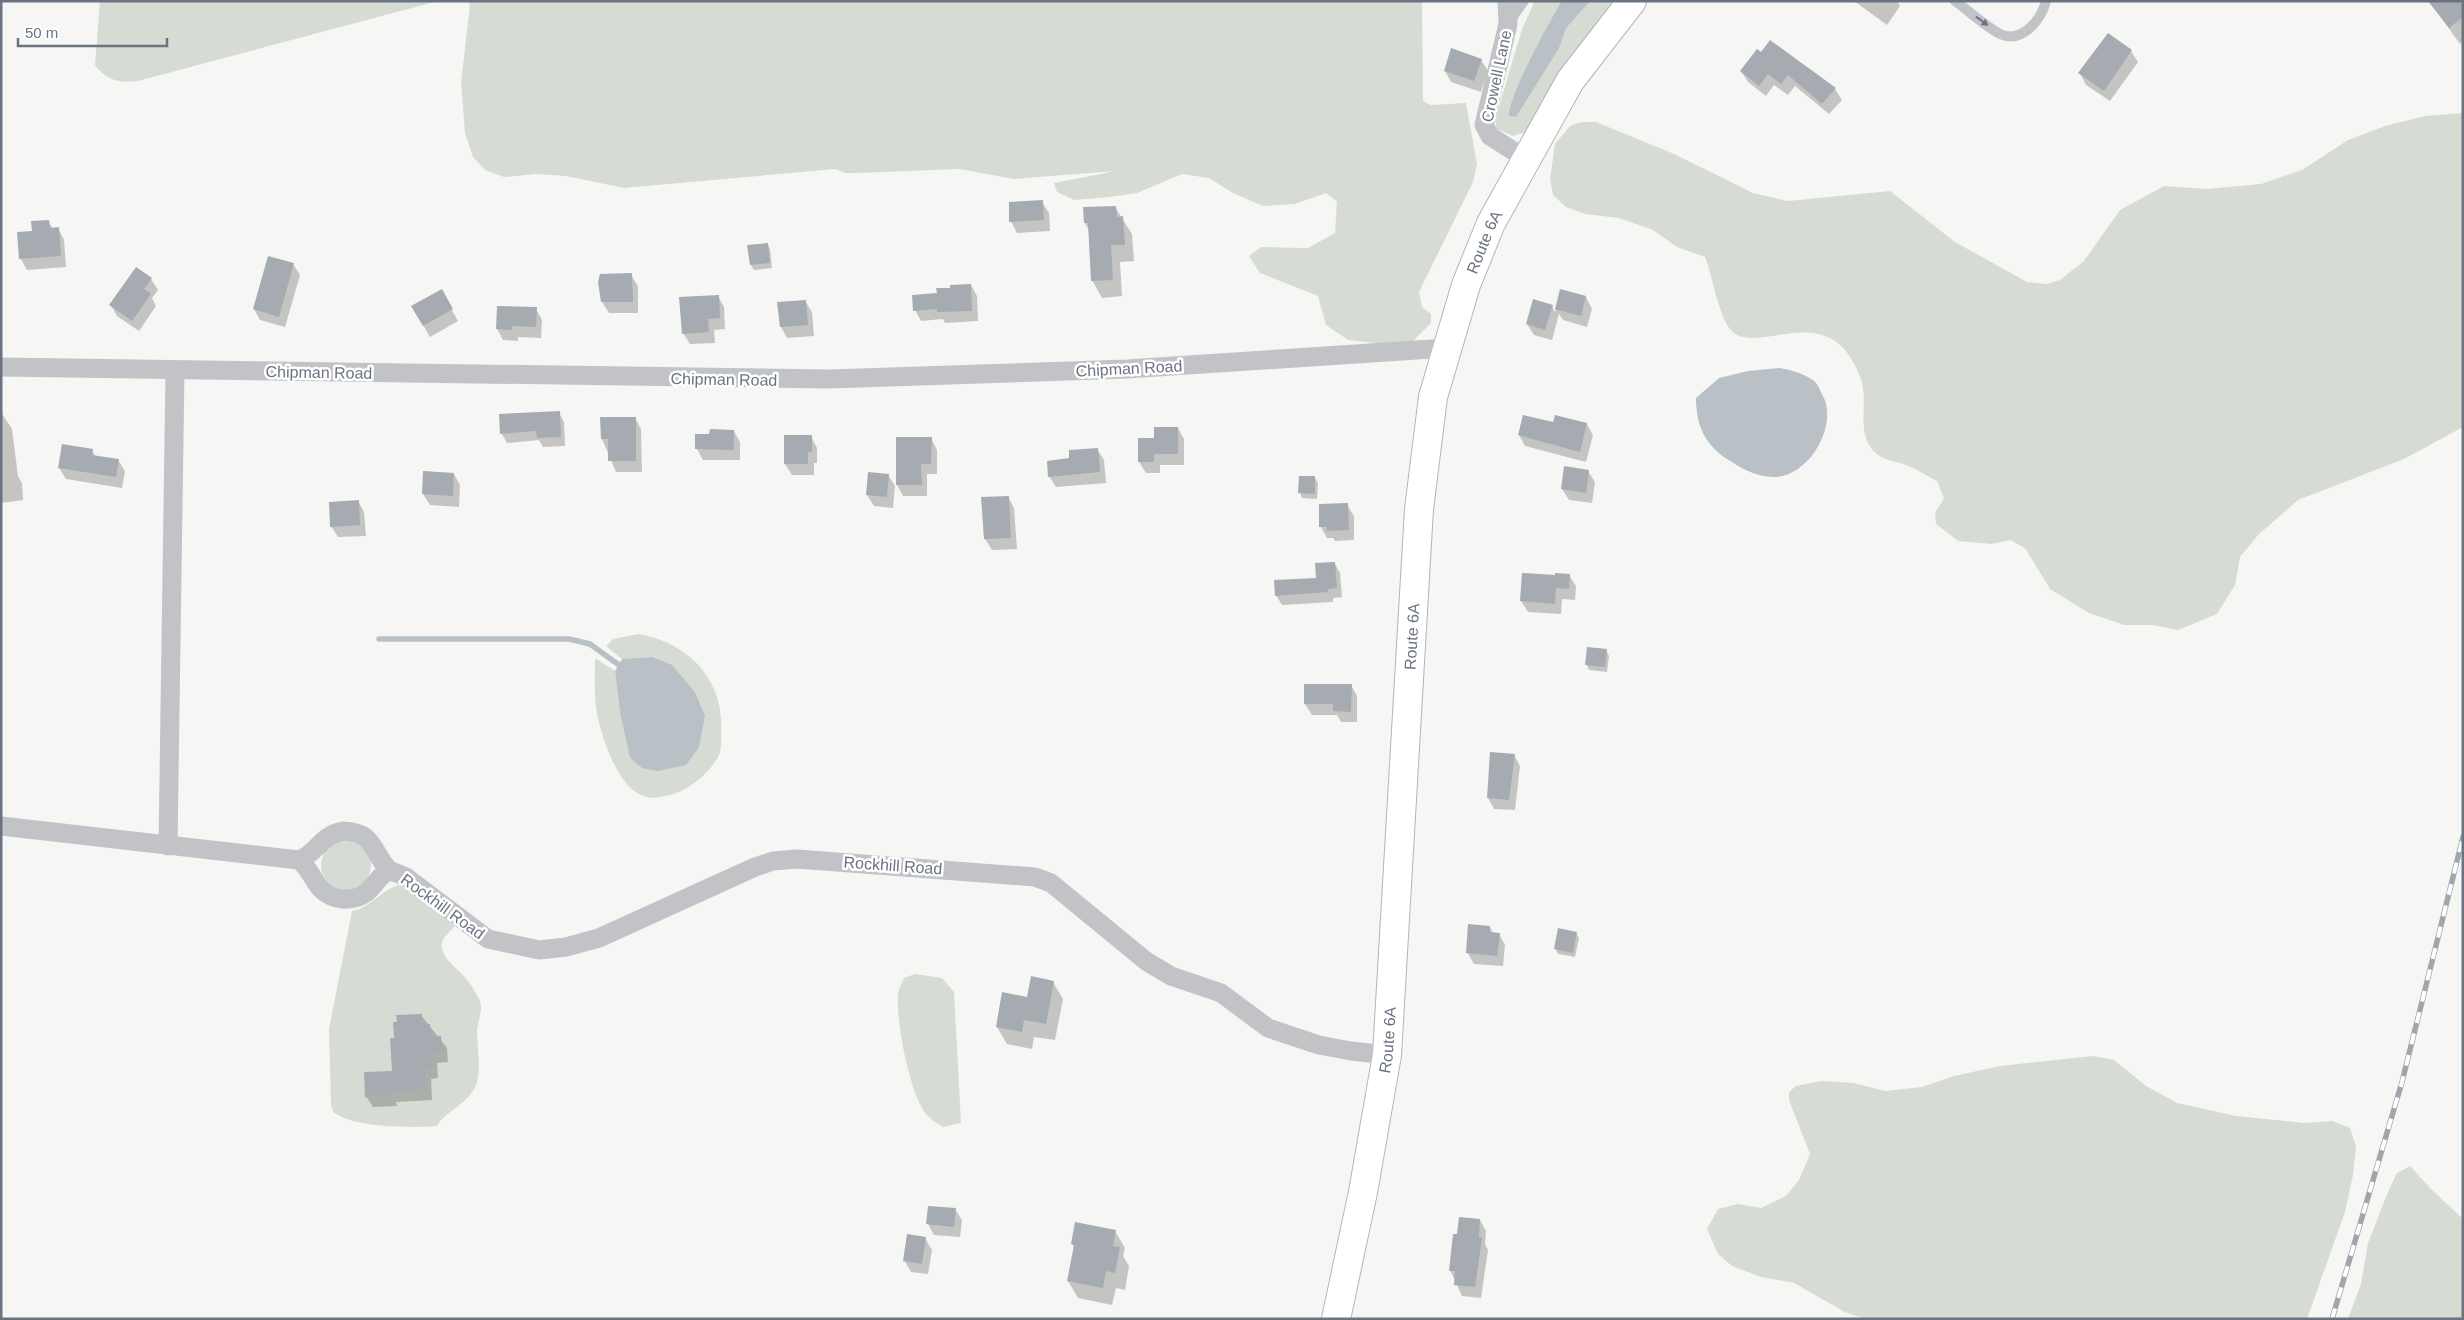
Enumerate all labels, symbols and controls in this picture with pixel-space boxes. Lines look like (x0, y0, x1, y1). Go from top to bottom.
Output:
scale bar (18, 15, 166, 47)
one-way arrow (1975, 15, 1988, 26)
text: 50 m (25, 24, 58, 41)
street label: Crowell Lane (1478, 29, 1515, 124)
street label: Route 6A (1463, 207, 1505, 276)
street label: Chipman Road (1075, 357, 1183, 380)
street label: Chipman Road (265, 363, 372, 382)
street label: Chipman Road (670, 370, 777, 389)
street label: Route 6A (1402, 603, 1422, 670)
street label: Rockhill Road (843, 854, 943, 877)
street label: Rockhill Road (398, 871, 488, 942)
street label: Route 6A (1376, 1006, 1399, 1075)

